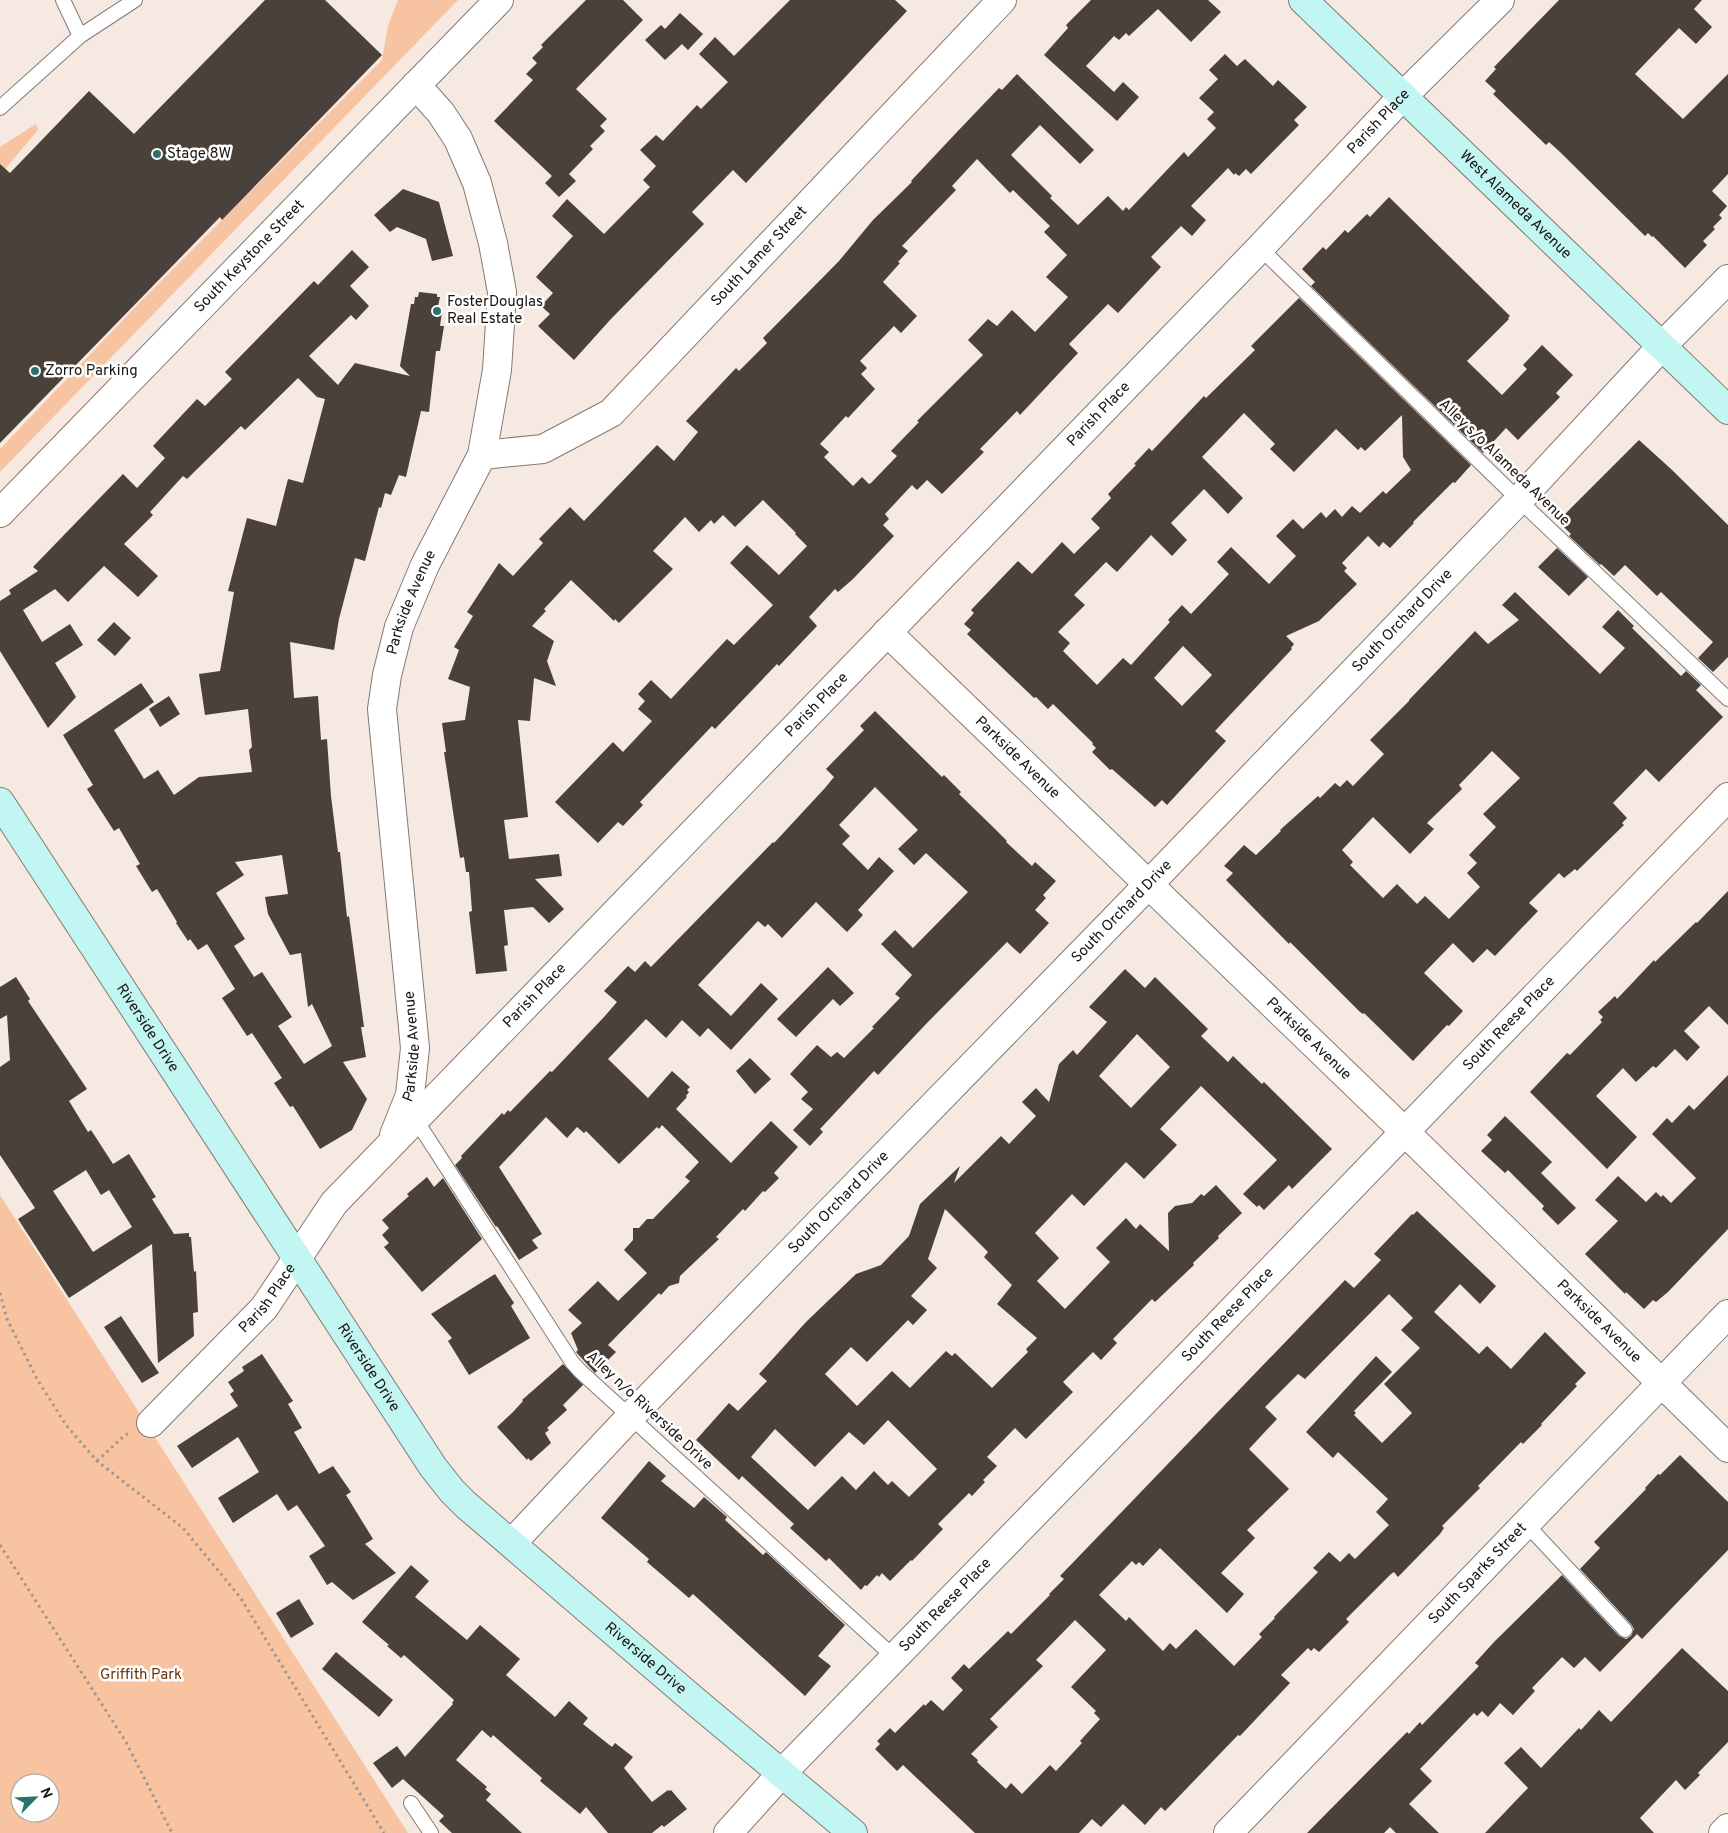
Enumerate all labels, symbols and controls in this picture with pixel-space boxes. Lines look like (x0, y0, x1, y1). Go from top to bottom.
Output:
street label: Parish Place (1343, 85, 1414, 159)
place label: Stage 8W (167, 145, 231, 164)
street label: West Alameda Avenue (1455, 146, 1575, 263)
marker: Stage 8W (151, 148, 163, 160)
street label: South Keystone Street (190, 196, 309, 317)
street label: South Lamer Street (707, 202, 811, 311)
place label: FosterDouglas Real Estate (447, 293, 543, 329)
marker: FosterDouglas Real Estate (431, 305, 443, 317)
place label: Zorro Parking (45, 362, 138, 381)
marker: Zorro Parking (29, 365, 41, 377)
street label: Parish Place (1063, 378, 1134, 451)
street label: Alley s/o Alameda Avenue (1434, 395, 1574, 531)
street label: Parkside Avenue (383, 547, 441, 657)
street label: South Orchard Drive (1348, 565, 1457, 677)
street label: Parish Place (781, 669, 853, 741)
street label: Parkside Avenue (971, 712, 1064, 803)
street label: South Orchard Drive (1068, 856, 1176, 967)
street label: Parish Place (499, 959, 571, 1032)
street label: South Reese Place (1459, 972, 1559, 1075)
street label: Riverside Drive (112, 980, 183, 1076)
street label: Parkside Avenue (399, 990, 425, 1105)
street label: Parkside Avenue (1262, 994, 1355, 1084)
street label: South Orchard Drive (784, 1147, 893, 1258)
street label: Parish Place (235, 1260, 300, 1337)
street label: South Reese Place (1178, 1264, 1278, 1366)
street label: Parkside Avenue (1552, 1276, 1645, 1367)
street label: Riverside Drive (333, 1320, 404, 1415)
street label: Alley n/o Riverside Drive (582, 1347, 716, 1475)
street label: South Sparks Street (1424, 1519, 1531, 1629)
street label: South Reese Place (895, 1554, 996, 1656)
street label: Riverside Drive (600, 1618, 690, 1699)
park label: Griffith Park (100, 1666, 182, 1685)
north arrow (10, 1773, 60, 1823)
text: N (36, 1785, 55, 1801)

